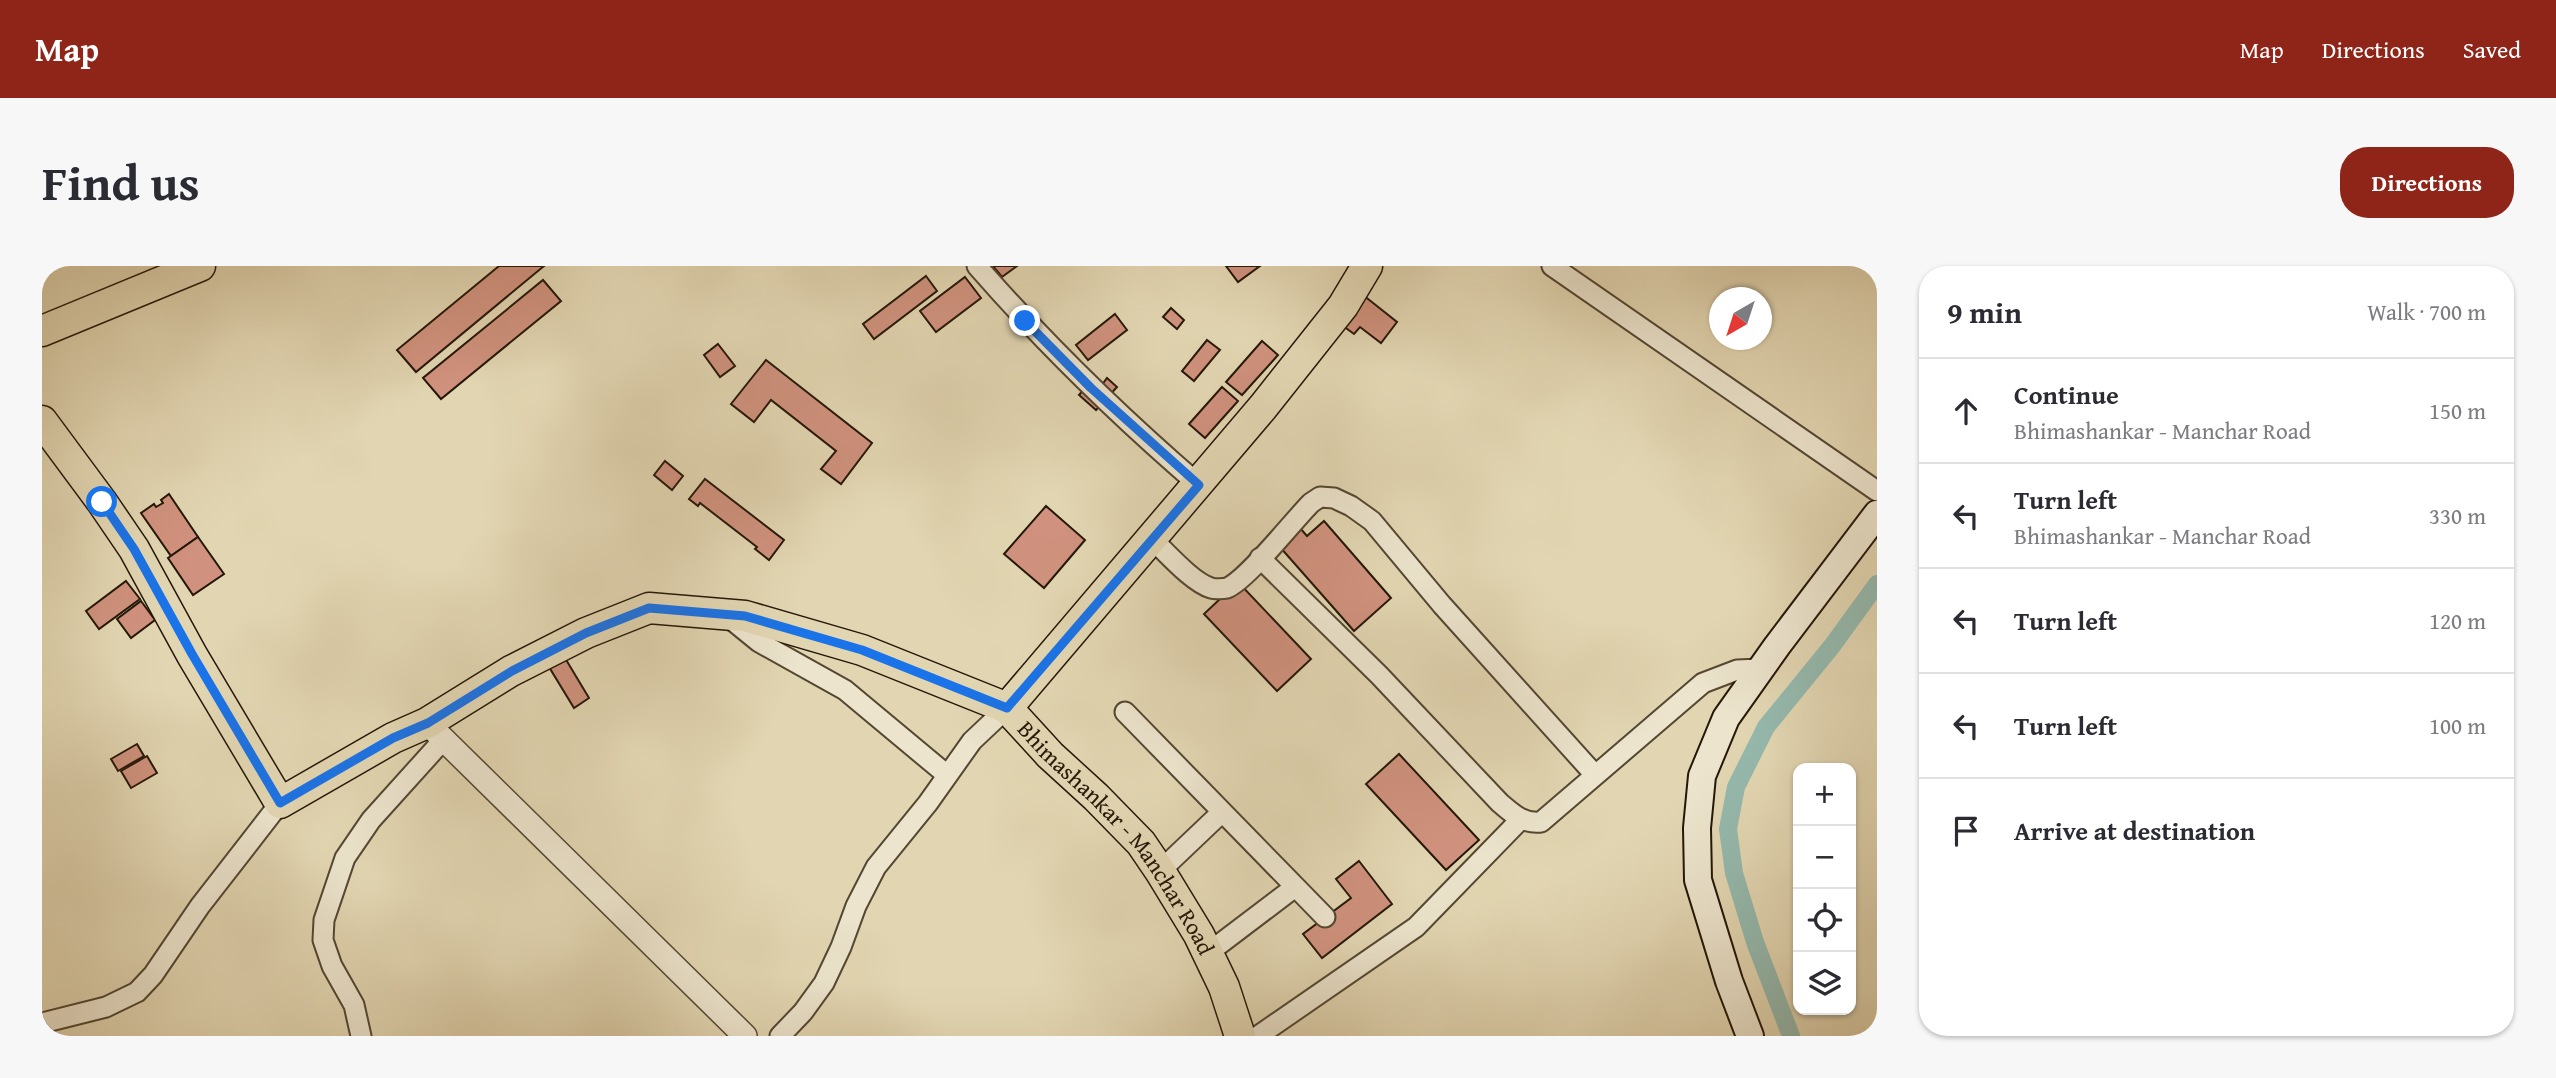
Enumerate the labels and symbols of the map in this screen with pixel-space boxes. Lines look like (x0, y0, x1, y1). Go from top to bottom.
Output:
north arrow (1709, 287, 1772, 350)
route end (1009, 305, 1040, 336)
route start (86, 486, 117, 517)
street label: Bhimashankar - Manchar Road (1010, 713, 1223, 961)

